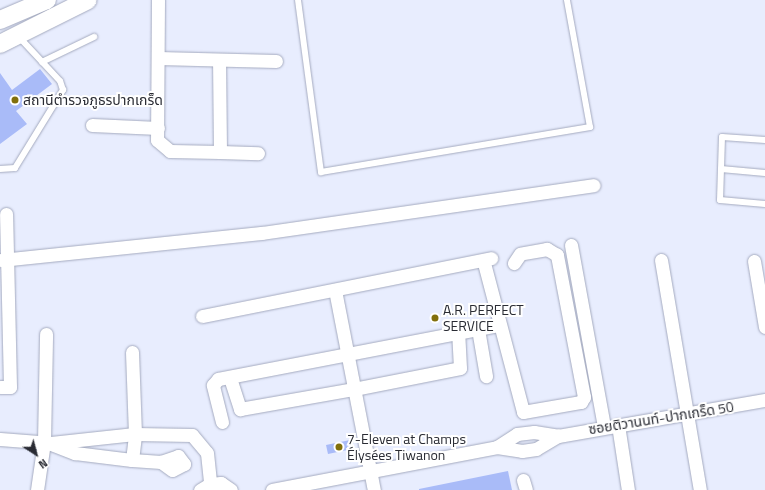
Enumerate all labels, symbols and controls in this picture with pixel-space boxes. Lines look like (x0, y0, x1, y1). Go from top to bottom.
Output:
place label: สถานีตำรวจภูธรปากเกร็ด (23, 92, 163, 108)
marker: สถานีตำรวจภูธรปากเกร็ด (10, 95, 20, 105)
place label: A.R. PERFECT SERVICE (443, 302, 524, 334)
marker: A.R. PERFECT SERVICE (430, 313, 440, 323)
street label: ซอยติวานนท์-ปากเกร็ด 50 (587, 398, 735, 438)
place label: 7-Eleven at Champs Élysées Tiwanon (347, 431, 466, 464)
north arrow (16, 434, 56, 474)
marker: 7-Eleven at Champs Élysées Tiwanon (334, 442, 344, 452)
text: N (35, 455, 51, 472)

